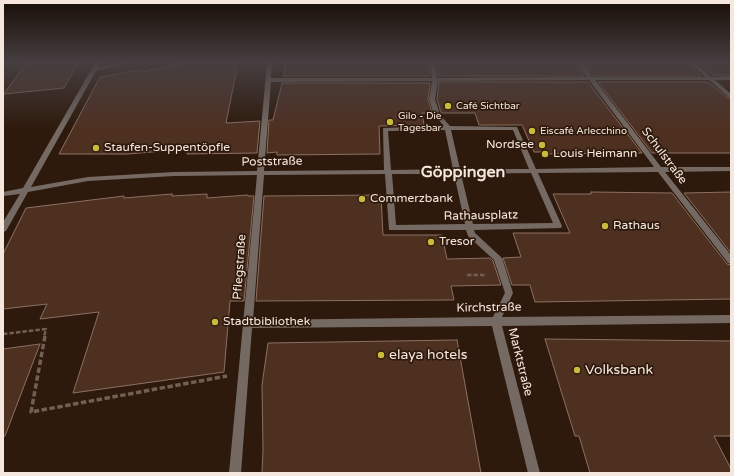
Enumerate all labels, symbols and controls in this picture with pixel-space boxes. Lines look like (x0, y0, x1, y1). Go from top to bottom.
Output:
place label: Café Sichtbar (456, 100, 520, 112)
marker: Café Sichtbar (443, 101, 453, 111)
place label: Gilo - Die Tagesbar (398, 110, 441, 134)
marker: Gilo - Die Tagesbar (385, 117, 395, 127)
place label: Eiscafé Arlecchino (540, 125, 627, 137)
street label: Schulstraße (638, 125, 690, 187)
marker: Eiscafé Arlecchino (527, 126, 537, 136)
place label: Nordsee (486, 138, 534, 152)
marker: Nordsee (537, 140, 547, 150)
place label: Staufen-Suppentöpfle (104, 141, 230, 155)
marker: Staufen-Suppentöpfle (91, 143, 101, 153)
place label: Louis Heimann (553, 147, 637, 161)
marker: Louis Heimann (540, 149, 550, 159)
street label: Poststraße (241, 154, 303, 170)
district label: Göppingen (421, 163, 505, 183)
place label: Commerzbank (370, 192, 453, 206)
marker: Commerzbank (357, 194, 367, 204)
street label: Rathausplatz (444, 208, 518, 224)
place label: Rathaus (613, 219, 660, 233)
marker: Rathaus (600, 221, 610, 231)
street label: Pflegstraße (231, 234, 249, 300)
place label: Tresor (439, 235, 474, 249)
marker: Tresor (426, 237, 436, 247)
street label: Kirchstraße (456, 300, 522, 316)
place label: Stadtbibliothek (223, 315, 310, 329)
marker: Stadtbibliothek (210, 317, 220, 327)
street label: Marktstraße (505, 326, 535, 398)
place label: elaya hotels (389, 347, 467, 363)
marker: elaya hotels (376, 350, 386, 360)
place label: Volksbank (585, 362, 653, 378)
marker: Volksbank (572, 365, 582, 375)

